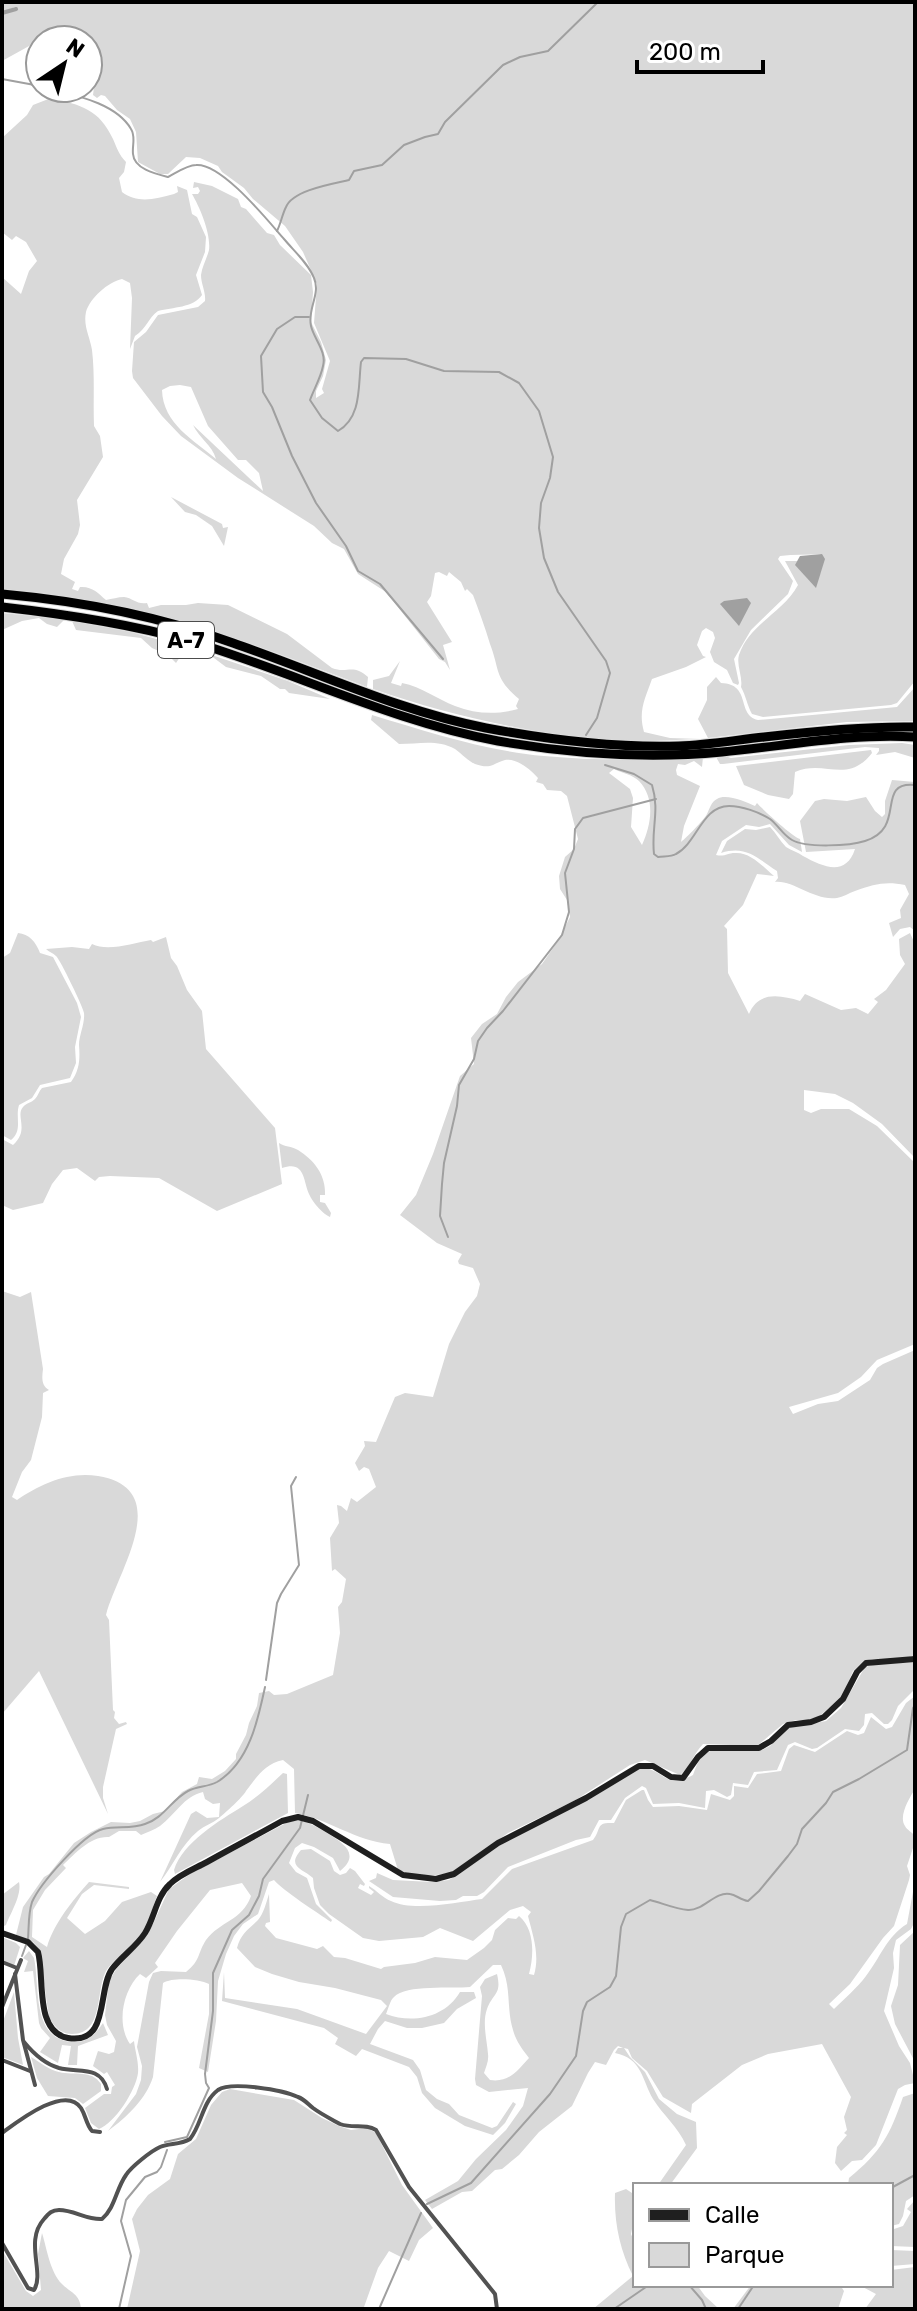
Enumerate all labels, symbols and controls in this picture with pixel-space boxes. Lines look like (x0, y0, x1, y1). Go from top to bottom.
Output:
north arrow (24, 24, 104, 104)
scale bar (637, 24, 763, 74)
text: N (61, 32, 89, 64)
text: 200 m (649, 38, 721, 66)
road number: A-7 (158, 622, 214, 658)
legend (633, 2183, 893, 2287)
text: Calle (705, 2201, 759, 2229)
text: Parque (705, 2241, 784, 2269)

